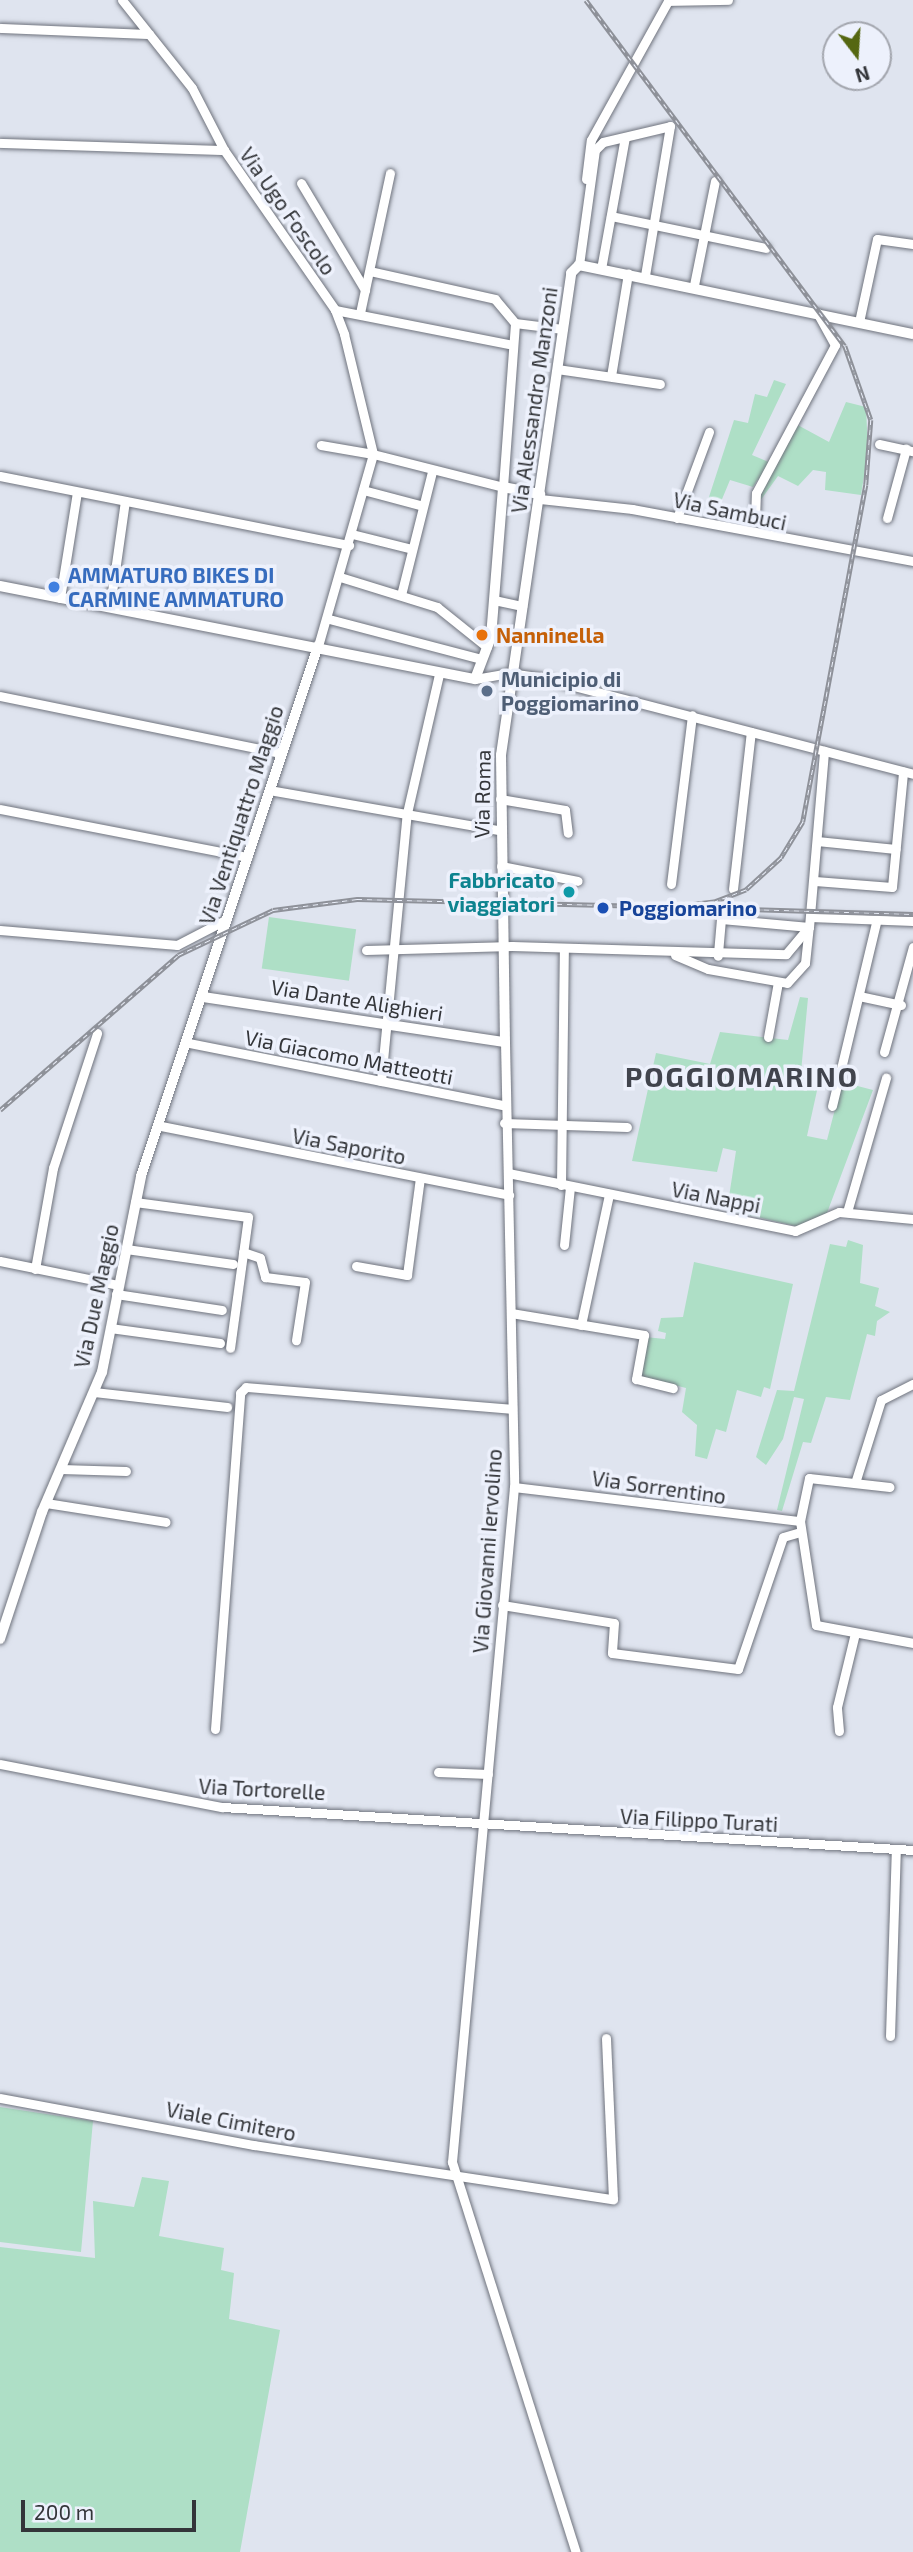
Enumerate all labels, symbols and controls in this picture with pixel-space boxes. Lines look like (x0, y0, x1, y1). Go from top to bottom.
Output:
north arrow (822, 21, 892, 91)
text: N (853, 62, 873, 88)
street label: Via Ugo Foscolo (235, 142, 341, 280)
street label: Via Alessandro Manzoni (506, 285, 562, 515)
street label: Via Sambuci (671, 487, 789, 535)
place label: AMMATURO BIKES DI CARMINE AMMATURO (68, 562, 284, 612)
marker: AMMATURO BIKES DI CARMINE AMMATURO (46, 579, 62, 595)
place label: Nanninella (496, 622, 604, 648)
marker: Nanninella (474, 627, 490, 643)
place label: Municipio di Poggiomarino (501, 666, 639, 716)
marker: Municipio di Poggiomarino (479, 683, 495, 699)
street label: Via Ventiquattro Maggio (194, 702, 288, 928)
street label: Via Roma (469, 749, 495, 839)
place label: Fabbricato viaggiatori (447, 867, 555, 917)
marker: Fabbricato viaggiatori (561, 884, 577, 900)
place label: Poggiomarino (619, 895, 757, 921)
marker: Poggiomarino (593, 898, 613, 918)
street label: Via Dante Alighieri (269, 974, 445, 1026)
street label: Via Giacomo Matteotti (243, 1024, 455, 1090)
district label: POGGIOMARINO (627, 1059, 857, 1093)
street label: Via Saporito (290, 1123, 408, 1169)
street label: Via Nappi (669, 1176, 763, 1218)
street label: Via Due Maggio (68, 1222, 124, 1370)
street label: Via Giovanni Iervolino (467, 1448, 507, 1654)
street label: Via Sorrentino (590, 1465, 728, 1509)
street label: Via Tortorelle (198, 1773, 326, 1805)
street label: Via Filippo Turati (619, 1803, 779, 1837)
street label: Viale Cimitero (164, 2096, 298, 2146)
scale bar (24, 2486, 200, 2530)
text: 200 m (34, 2499, 94, 2524)

